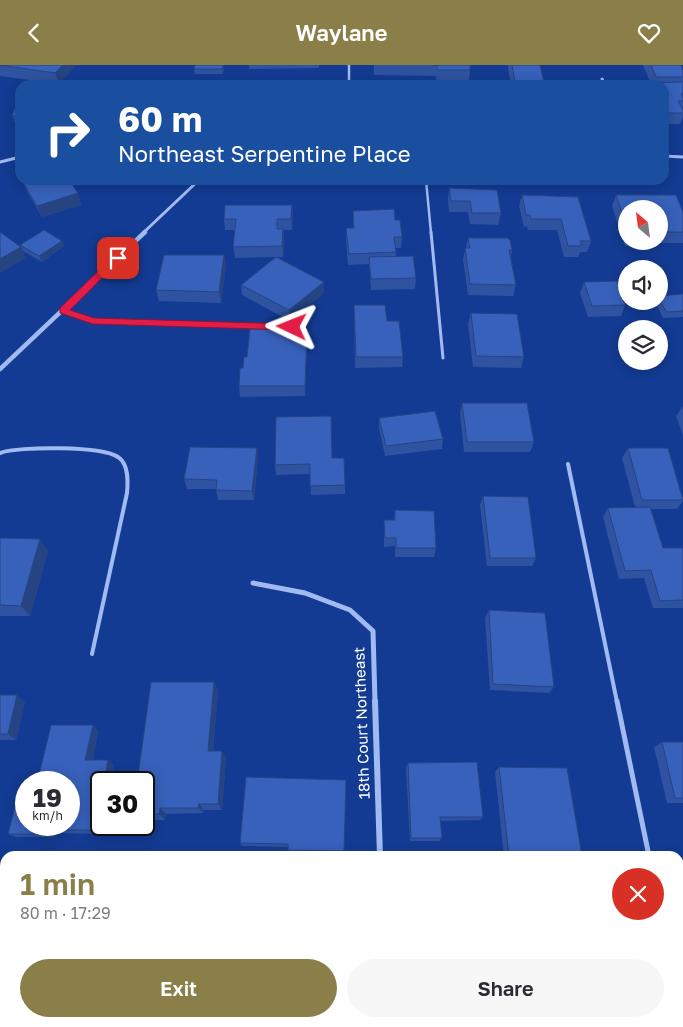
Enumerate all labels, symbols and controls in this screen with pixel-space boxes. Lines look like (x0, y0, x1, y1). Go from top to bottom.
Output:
icon: back (20, 19, 48, 47)
text: Waylane (296, 19, 387, 46)
icon: heart (635, 19, 663, 47)
text: 60 m (118, 98, 202, 140)
icon: right (35, 100, 100, 165)
text: Northeast Serpentine Place (118, 140, 411, 167)
north arrow (618, 200, 668, 250)
map controls (618, 200, 668, 370)
pin (97, 237, 139, 279)
icon: arrive (104, 244, 132, 272)
button: sound (618, 260, 668, 310)
position arrow (265, 300, 317, 352)
button: layers (618, 320, 668, 370)
street label: 18th Court Northeast (349, 647, 373, 800)
speed limit sign: 30 (90, 771, 155, 836)
text: 19 (33, 782, 62, 813)
text: km/h (32, 808, 63, 823)
text: 1 min (20, 866, 95, 902)
button: close (612, 868, 664, 920)
text: 80 m · 17:29 (20, 903, 111, 923)
button: Exit (20, 959, 337, 1017)
button: Share (347, 959, 664, 1017)

